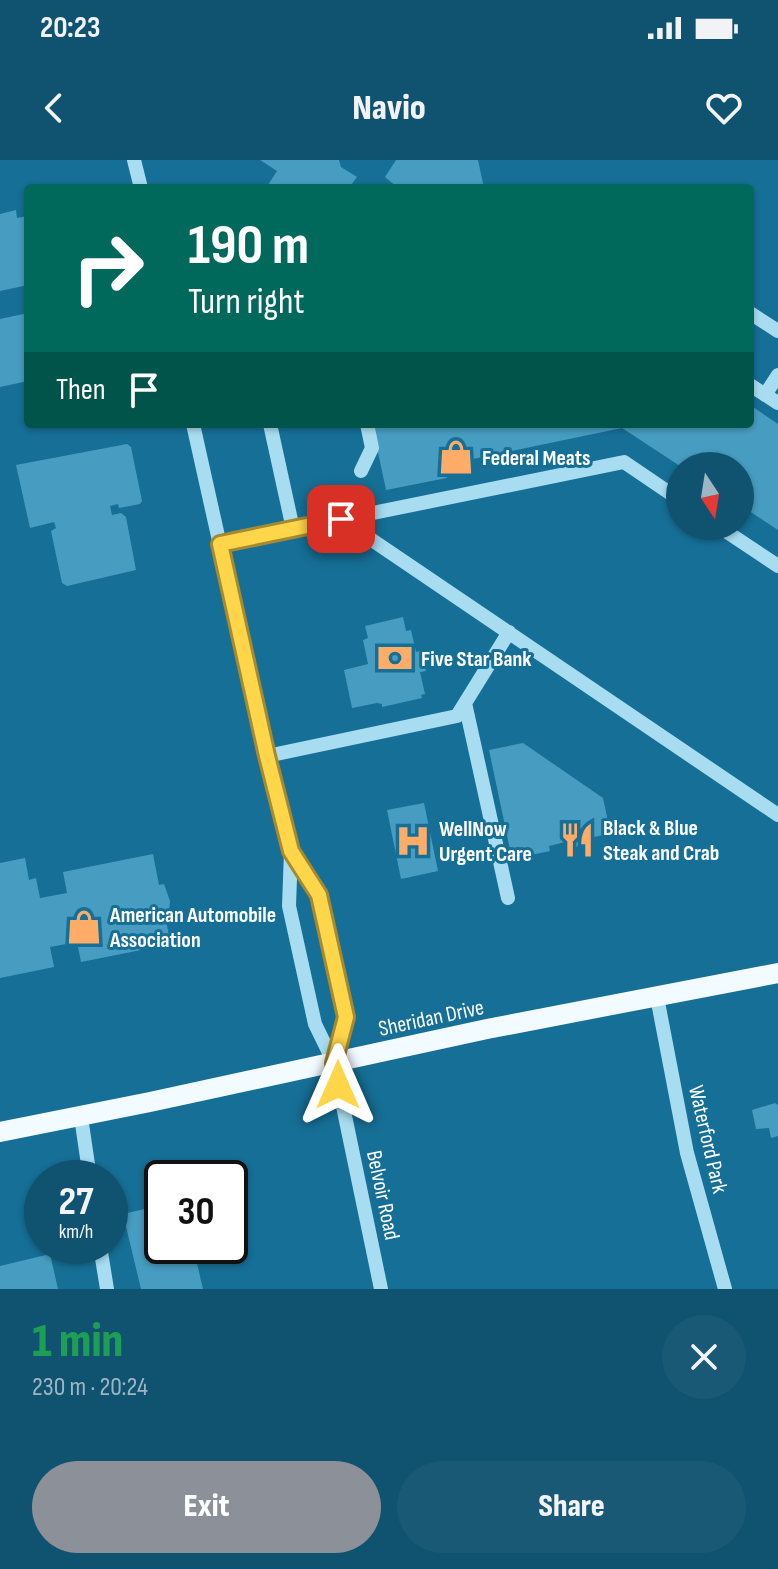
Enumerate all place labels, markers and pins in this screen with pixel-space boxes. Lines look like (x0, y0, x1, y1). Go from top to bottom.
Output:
shop icon: Federal Meats (437, 438, 475, 476)
place label: Federal Meats (482, 445, 591, 472)
pin (307, 485, 375, 553)
bank icon: Five Star Bank (376, 639, 414, 677)
place label: Five Star Bank (421, 646, 532, 673)
place label: Black & Blue Steak and Crab (603, 815, 719, 867)
place label: WellNow Urgent Care (439, 816, 532, 868)
restaurant icon: Black & Blue Steak and Crab (558, 821, 596, 859)
hospital icon: WellNow Urgent Care (394, 822, 432, 860)
place label: American Automobile Association (109, 902, 276, 954)
shop icon: American Automobile Association (65, 908, 103, 946)

